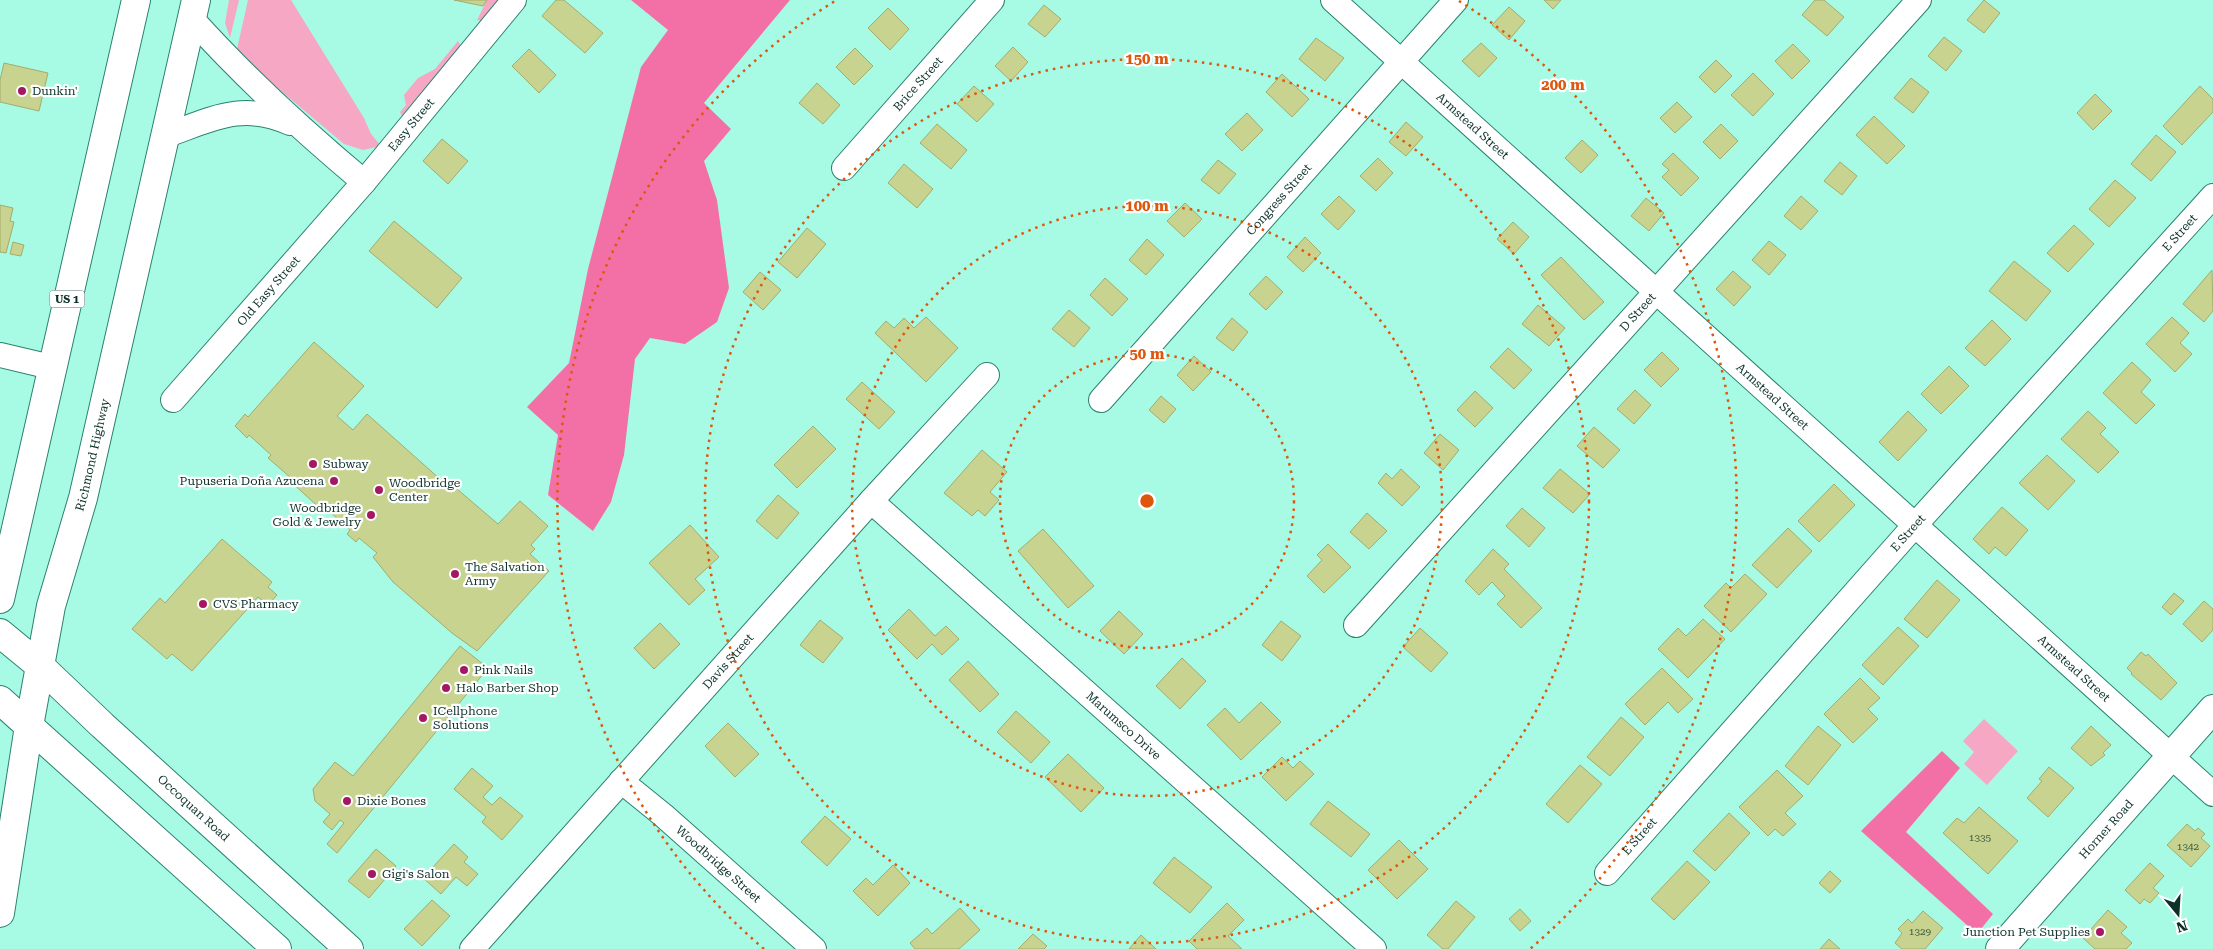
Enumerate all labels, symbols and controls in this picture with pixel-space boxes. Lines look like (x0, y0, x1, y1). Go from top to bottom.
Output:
text: 150 m (1125, 50, 1169, 68)
street label: Brice Street (890, 54, 946, 114)
text: 200 m (1541, 76, 1585, 94)
place label: Dunkin' (32, 84, 78, 98)
marker: Dunkin' (16, 85, 28, 97)
street label: Armstead Street (1434, 90, 1512, 162)
street label: Easy Street (385, 95, 437, 154)
street label: Congress Street (1243, 161, 1315, 238)
text: 100 m (1125, 197, 1169, 215)
street label: E Street (2159, 211, 2200, 254)
street label: Old Easy Street (234, 253, 303, 329)
road number: US 1 (50, 290, 84, 308)
street label: D Street (1617, 290, 1659, 334)
text: 50 m (1129, 345, 1165, 363)
street label: Armstead Street (1734, 360, 1812, 433)
street label: Richmond Highway (73, 397, 112, 513)
place label: Subway (323, 457, 369, 471)
marker: Subway (307, 458, 319, 470)
place label: Pupuseria Doña Azucena (180, 474, 324, 488)
marker: Pupuseria Doña Azucena (328, 475, 340, 487)
place label: Woodbridge Center (389, 476, 461, 504)
marker: Woodbridge Center (373, 484, 385, 496)
centre of rings (1138, 492, 1156, 510)
place label: Woodbridge Gold & Jewelry (272, 501, 362, 529)
marker: Woodbridge Gold & Jewelry (365, 509, 377, 521)
street label: E Street (1888, 511, 1929, 555)
place label: The Salvation Army (465, 560, 545, 588)
marker: The Salvation Army (449, 568, 461, 580)
place label: CVS Pharmacy (213, 597, 300, 611)
marker: CVS Pharmacy (197, 598, 209, 610)
street label: Davis Street (700, 630, 757, 692)
street label: Armstead Street (2035, 632, 2113, 705)
place label: Pink Nails (474, 663, 533, 677)
marker: Pink Nails (458, 664, 470, 676)
place label: Halo Barber Shop (456, 681, 559, 695)
marker: Halo Barber Shop (440, 682, 452, 694)
street label: Marumsco Drive (1083, 689, 1164, 763)
place label: ICellphone Solutions (433, 704, 498, 732)
marker: ICellphone Solutions (417, 712, 429, 724)
street label: Occoquan Road (155, 772, 233, 844)
place label: Dixie Bones (357, 794, 426, 808)
marker: Dixie Bones (341, 795, 353, 807)
street label: Horner Road (2076, 797, 2136, 862)
street label: E Street (1619, 814, 1660, 858)
street label: Woodbridge Street (673, 823, 764, 906)
house number: 1335 (1969, 832, 1992, 843)
house number: 1342 (2177, 841, 2200, 852)
place label: Gigi's Salon (382, 867, 450, 881)
marker: Gigi's Salon (366, 868, 378, 880)
north arrow (2153, 889, 2203, 939)
text: N (2174, 917, 2190, 936)
place label: Junction Pet Supplies (1963, 925, 2090, 939)
house number: 1329 (1909, 926, 1932, 937)
marker: Junction Pet Supplies (2094, 926, 2106, 938)

